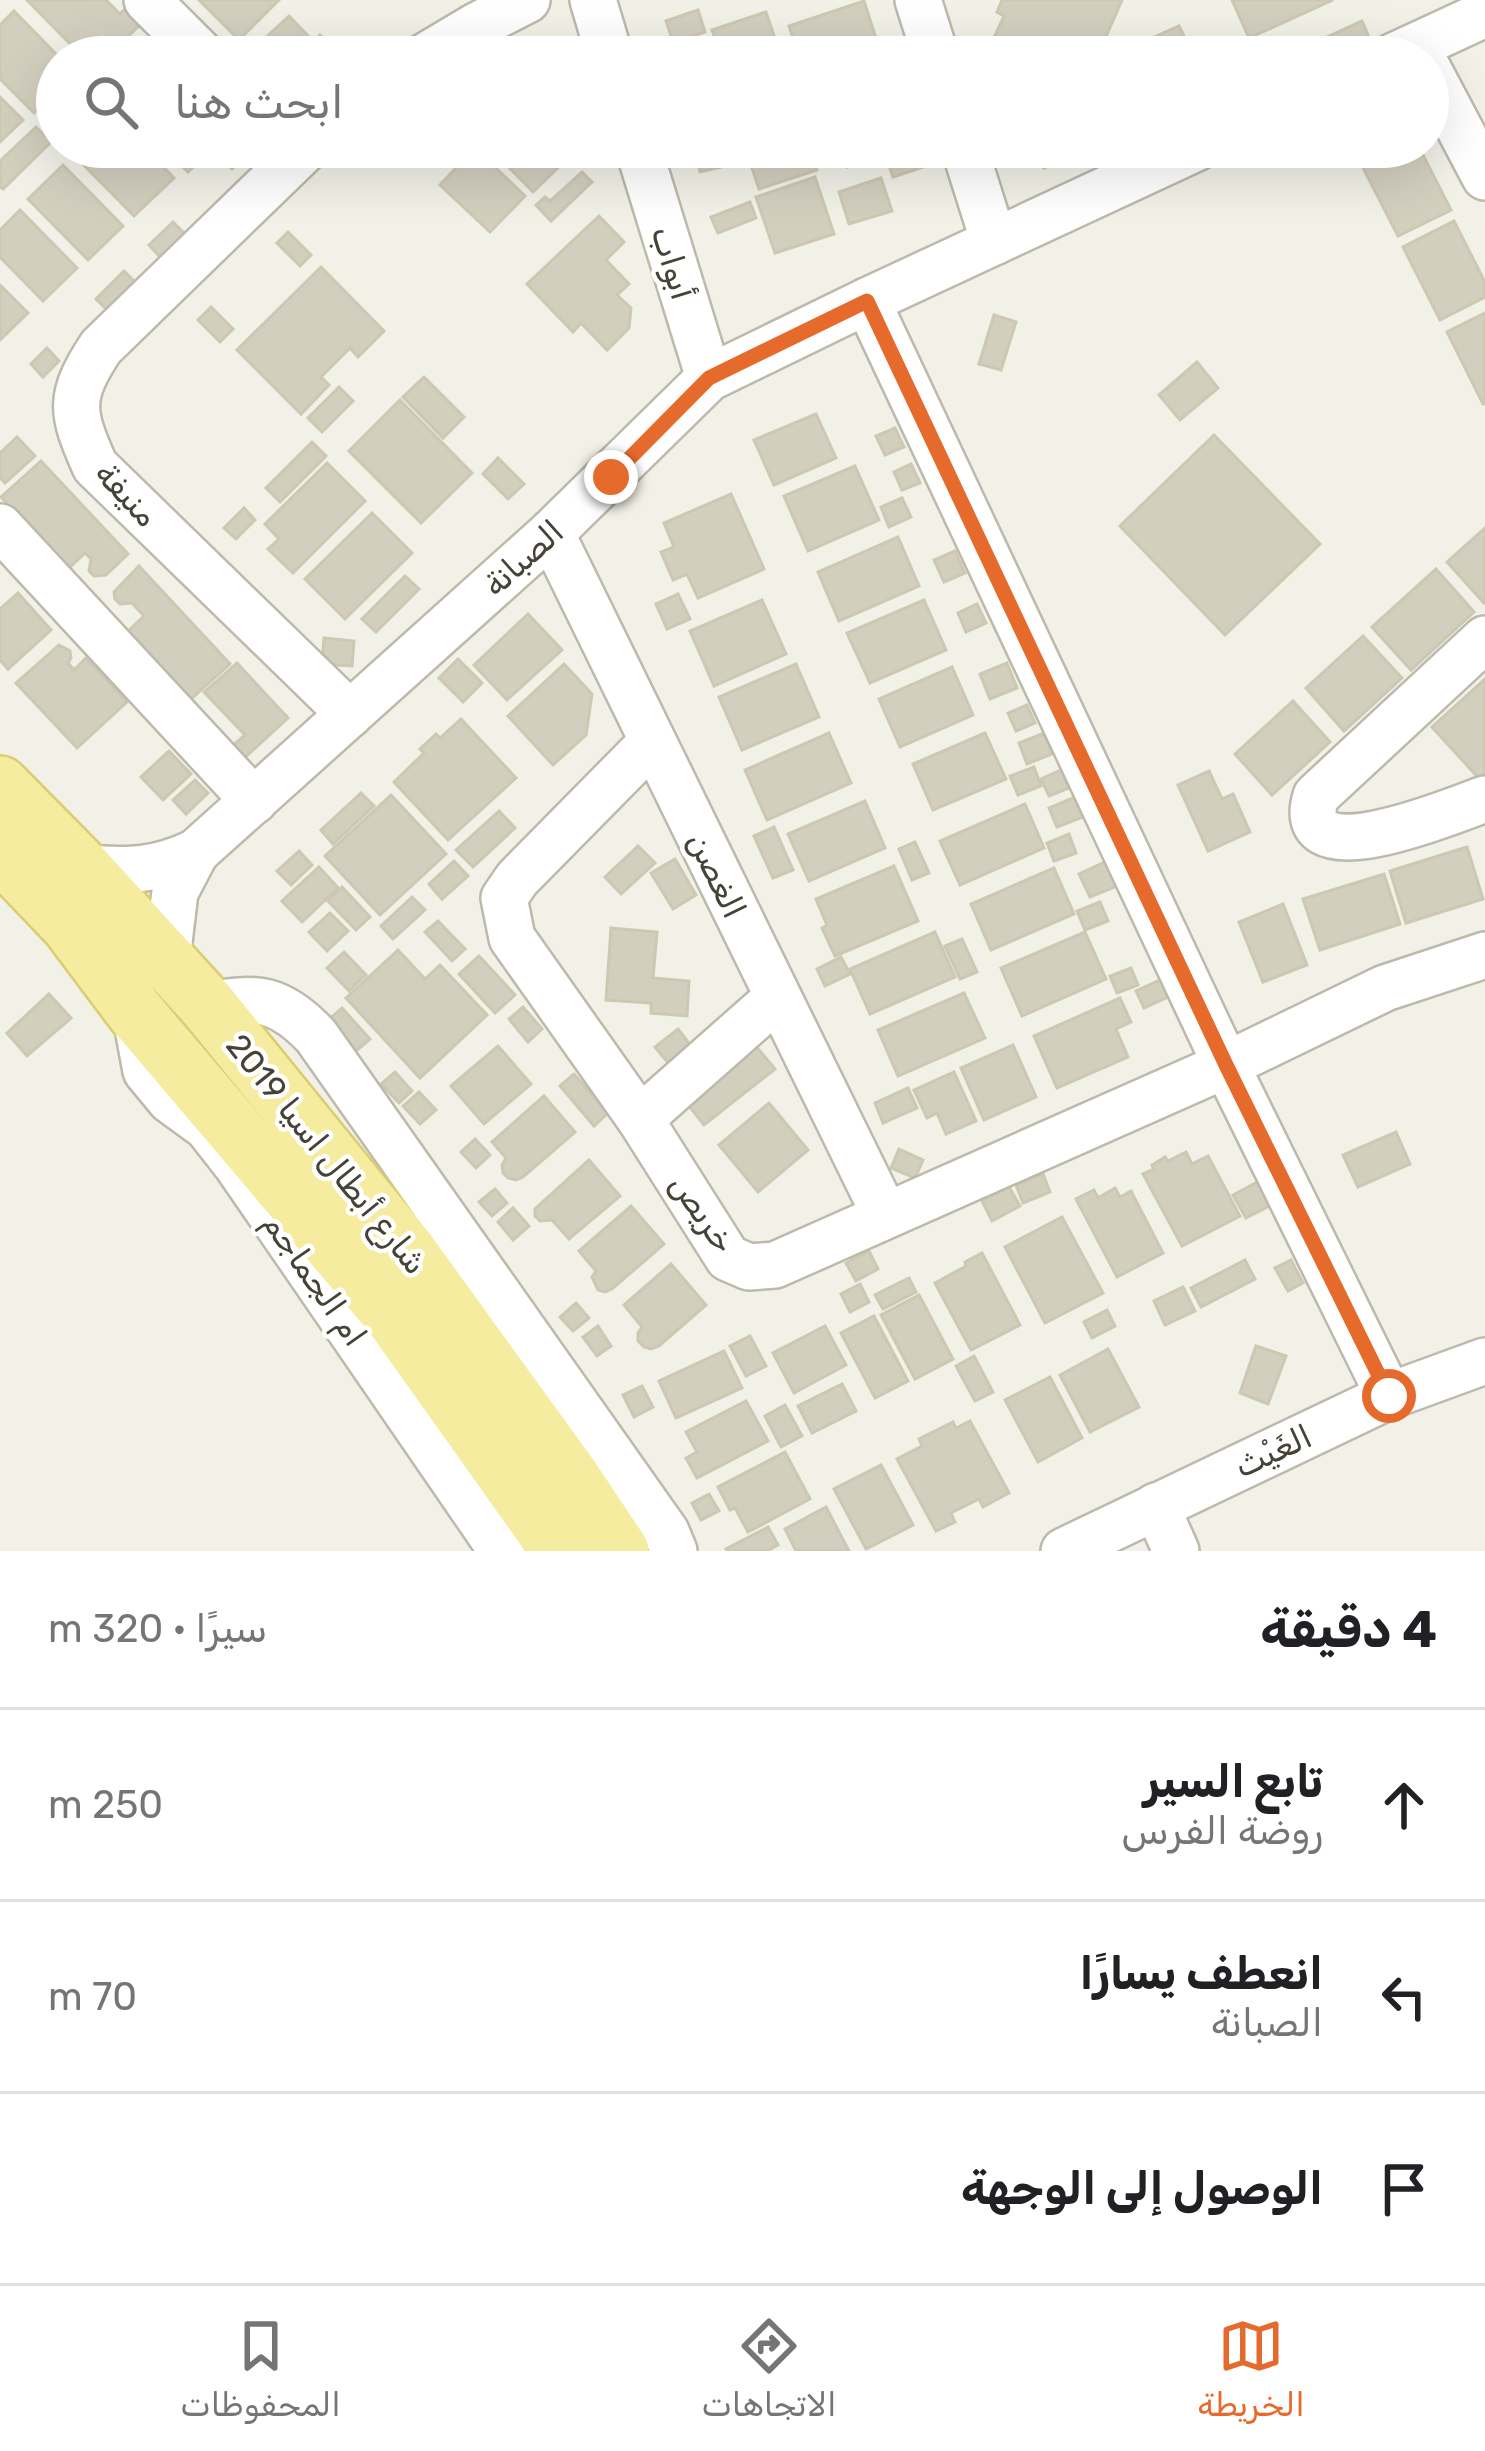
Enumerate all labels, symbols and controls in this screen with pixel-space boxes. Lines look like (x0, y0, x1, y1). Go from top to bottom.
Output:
search box (36, 36, 1449, 168)
icon: search (78, 69, 144, 135)
text: ابحث هنا (174, 76, 344, 129)
street label: أبواب (642, 221, 703, 305)
route end (584, 450, 638, 504)
street label: منيفة (87, 453, 167, 535)
street label: الصبانة (475, 512, 571, 604)
street label: الغصن (680, 826, 754, 924)
street label: شارع أبطال اسيا 2019 (215, 1026, 436, 1284)
street label: خريص (661, 1166, 744, 1261)
street label: ام الجماجم (253, 1205, 375, 1354)
route start (1362, 1369, 1416, 1423)
street label: الغَيْث (1228, 1416, 1318, 1486)
text: 4 دقيقة (1260, 1599, 1437, 1660)
text: سيرًا · 320 m (48, 1606, 267, 1652)
text: تابع السير (1143, 1755, 1323, 1808)
icon: ahead (1371, 1772, 1437, 1838)
text: 250 m (48, 1782, 163, 1828)
text: روضة الفرس (1121, 1808, 1323, 1854)
text: انعطف يسارًا (1079, 1947, 1323, 2000)
icon: left (1371, 1964, 1437, 2030)
text: 70 m (48, 1974, 137, 2020)
text: الصبانة (1211, 2000, 1323, 2046)
icon: arrive (1371, 2156, 1437, 2222)
text: الوصول إلى الوجهة (961, 2162, 1323, 2215)
tab: المحفوظات (180, 2313, 341, 2424)
tab: الاتجاهات (701, 2313, 837, 2424)
tab: الخريطة (1197, 2313, 1305, 2424)

